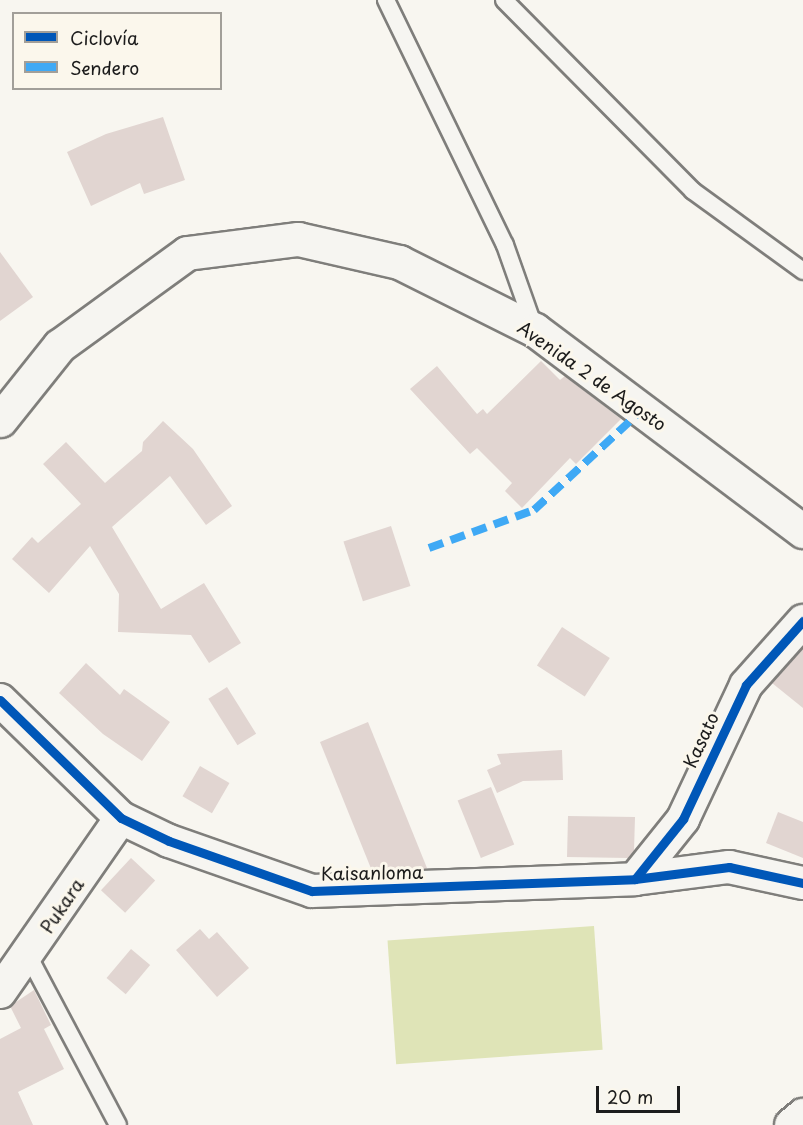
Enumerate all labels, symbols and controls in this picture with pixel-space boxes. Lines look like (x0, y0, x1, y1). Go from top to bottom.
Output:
legend (12, 12, 222, 90)
text: Ciclovía (70, 24, 138, 51)
text: Sendero (70, 54, 139, 81)
street label: Avenida 2 de Agosto (512, 316, 672, 436)
street label: Kasato (679, 709, 723, 771)
street label: Kaisanloma (321, 861, 423, 885)
street label: Pukara (36, 874, 88, 938)
scale bar (599, 1074, 683, 1112)
text: 20 m (607, 1083, 653, 1110)

